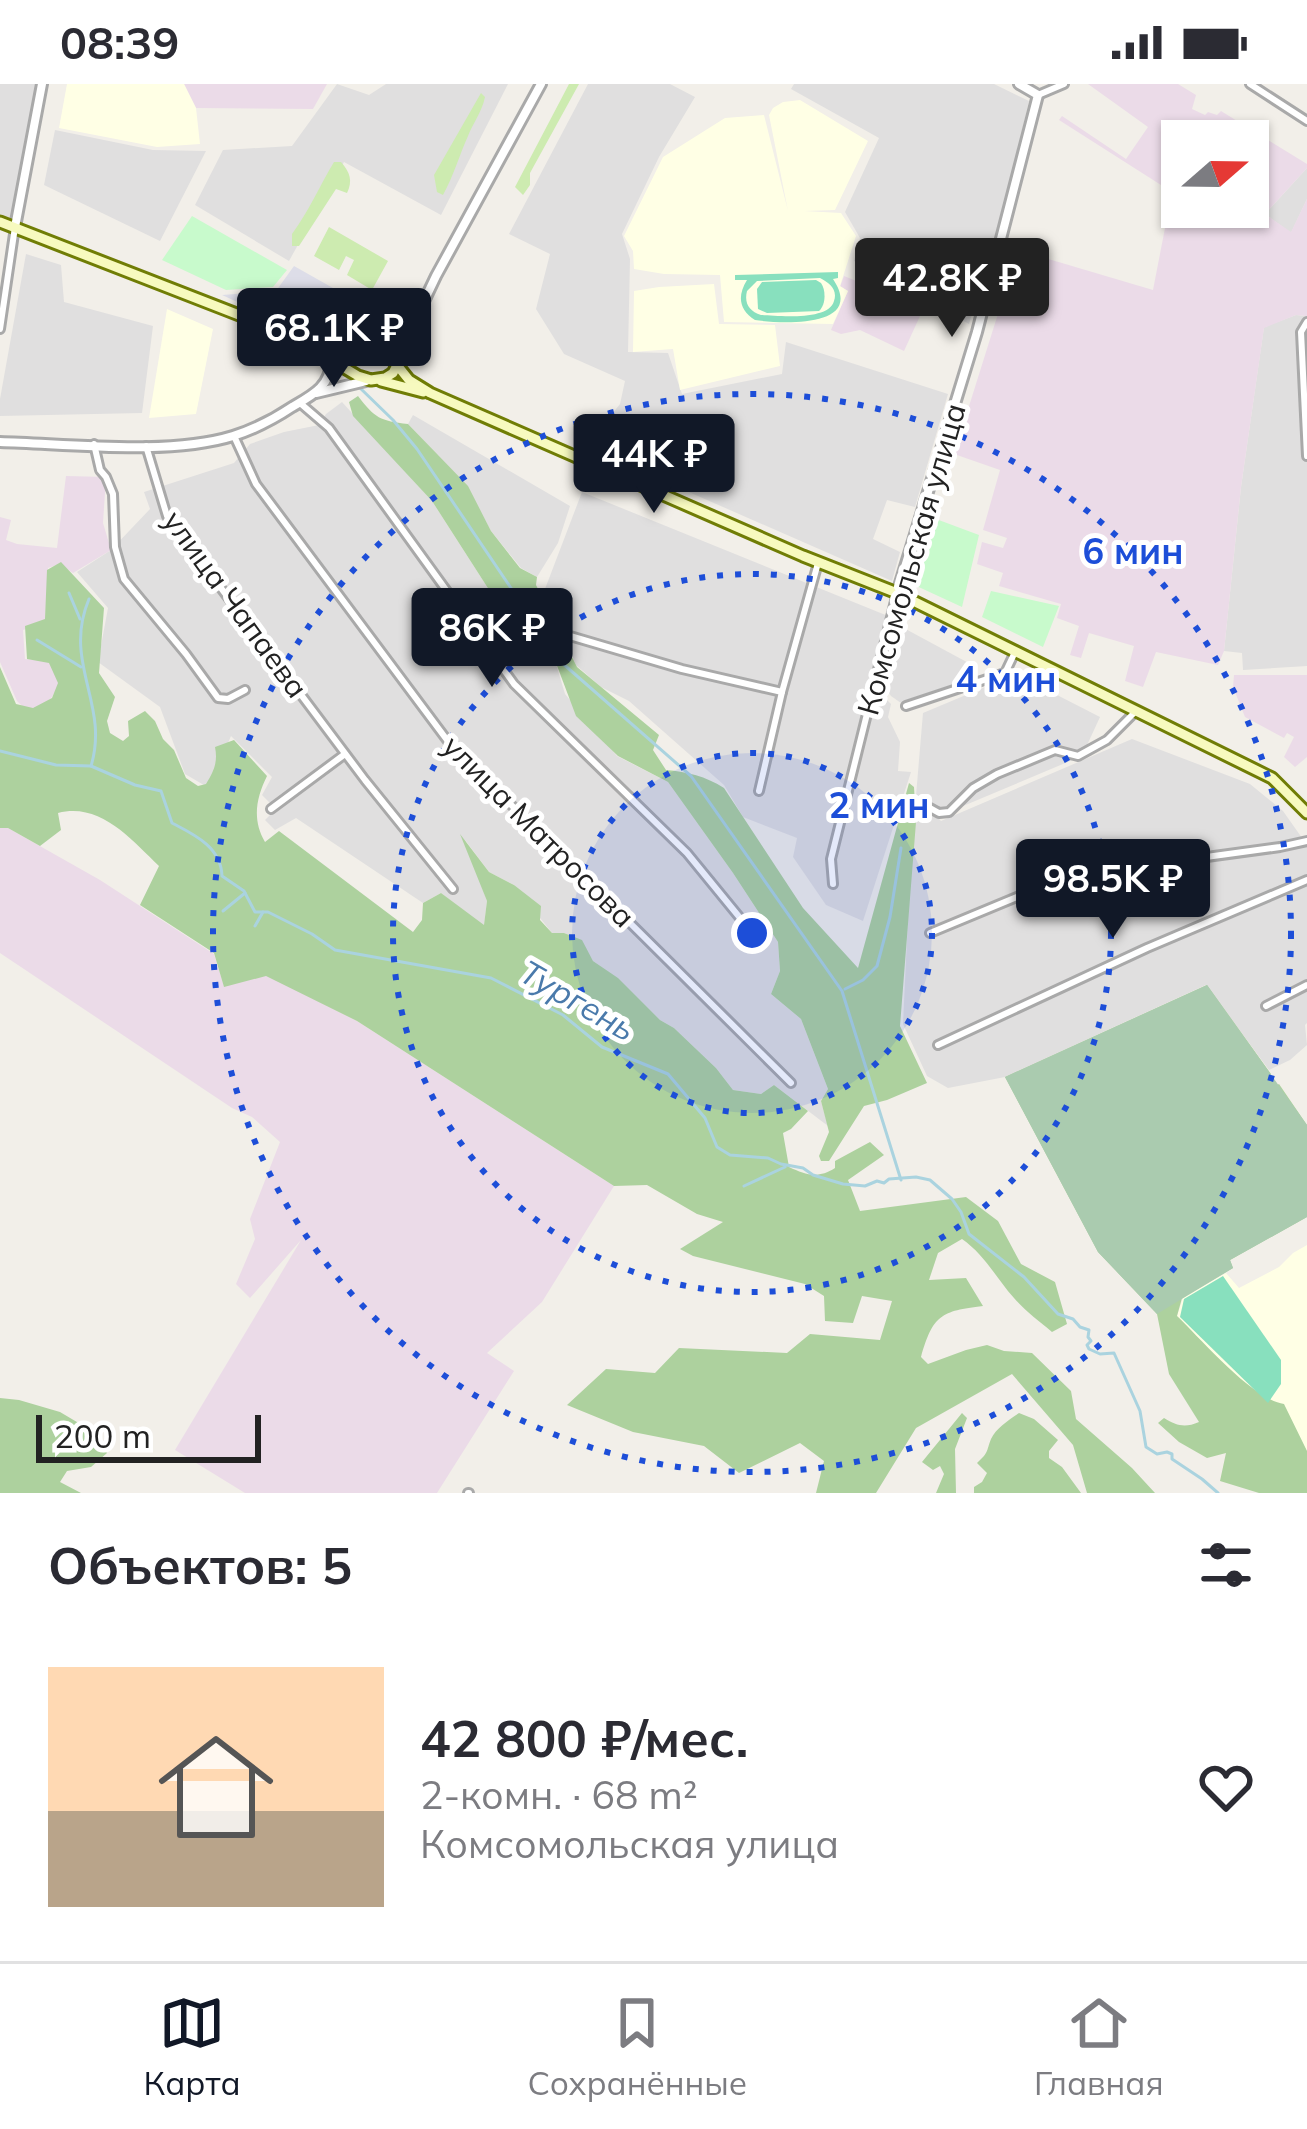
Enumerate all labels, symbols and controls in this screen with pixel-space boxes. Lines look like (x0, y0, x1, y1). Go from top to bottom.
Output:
text: 08:39 (60, 14, 179, 70)
north arrow (1161, 120, 1269, 228)
map controls (1161, 120, 1269, 228)
pin: 42.8K ₽ (841, 238, 1063, 340)
text: 42.8K ₽ (882, 252, 1022, 301)
pin: 68.1K ₽ (223, 288, 445, 390)
text: 68.1K ₽ (264, 302, 404, 351)
street label: Комсомольская улица (848, 399, 974, 719)
pin: 44K ₽ (570, 414, 738, 516)
text: 44K ₽ (601, 428, 707, 477)
street label: улица Чапаева (155, 503, 317, 705)
text: 6 мин (1083, 528, 1183, 573)
pin: 86K ₽ (408, 588, 576, 690)
text: 86K ₽ (439, 602, 545, 651)
text: 4 мин (956, 656, 1056, 701)
street label: улица Матросова (435, 727, 643, 935)
text: 2 мин (829, 782, 929, 827)
pin: 98.5K ₽ (1002, 839, 1224, 941)
text: 98.5K ₽ (1043, 853, 1183, 902)
centre of rings (731, 912, 773, 954)
water label: Тургень (513, 951, 643, 1049)
scale bar (36, 1409, 261, 1462)
text: 200 m (54, 1415, 151, 1456)
icon: filters (1193, 1532, 1259, 1598)
text: Объектов: 5 (48, 1533, 352, 1597)
text: 42 800 ₽/мес. (420, 1706, 748, 1770)
icon: home (144, 1715, 288, 1859)
icon: heart (1193, 1754, 1259, 1820)
text: 2-комн. · 68 m² (420, 1770, 698, 1819)
text: Комсомольская улица (420, 1819, 839, 1868)
tab: Карта (143, 1990, 241, 2103)
tab: Сохранённые (527, 1990, 747, 2103)
tab: Главная (1034, 1990, 1164, 2103)

